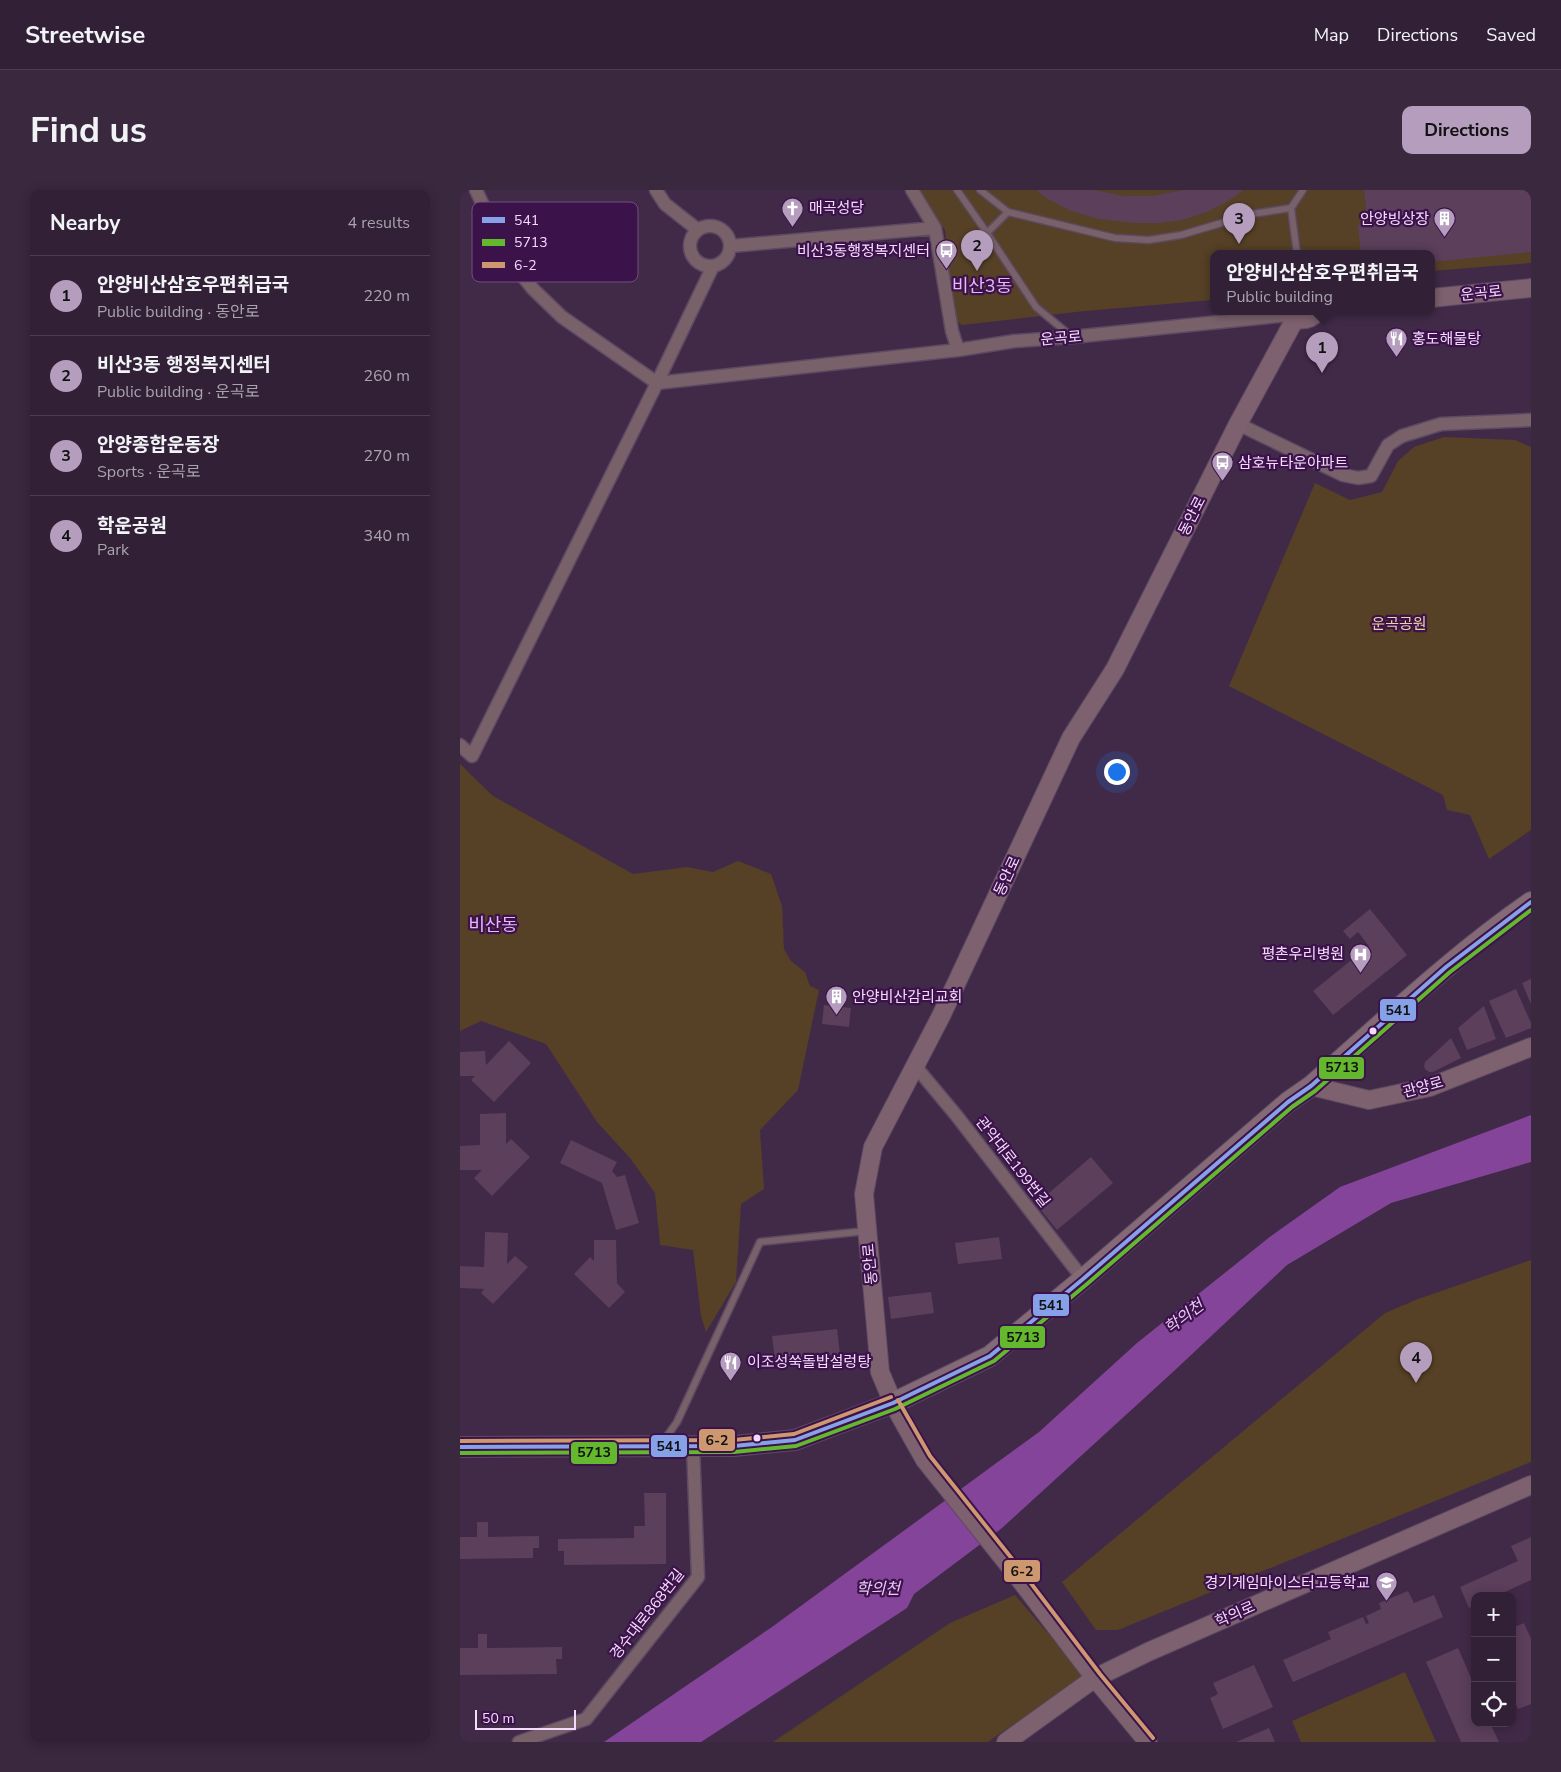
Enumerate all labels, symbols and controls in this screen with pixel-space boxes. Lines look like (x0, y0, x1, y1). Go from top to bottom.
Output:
text: Streetwise (25, 19, 145, 51)
text: Map (1314, 23, 1349, 47)
text: Directions (1377, 23, 1458, 47)
text: Saved (1486, 23, 1536, 47)
button: Directions (1402, 106, 1531, 154)
text: Find us (30, 107, 147, 154)
church icon: 매곡성당 (781, 196, 805, 227)
place label: 매곡성당 (809, 198, 864, 218)
legend (472, 202, 638, 282)
pin: 3 (1223, 203, 1255, 244)
building icon: 안양빙상장 (1433, 207, 1457, 238)
text: Nearby (50, 209, 120, 237)
place label: 안양빙상장 (1360, 209, 1429, 229)
text: 541 (514, 211, 539, 230)
text: 4 results (348, 212, 410, 234)
pin: 2 (961, 230, 993, 271)
text: 5713 (514, 233, 548, 252)
bus stop icon: 비산3동행정복지센터 (934, 239, 958, 270)
place label: 비산3동행정복지센터 (797, 241, 930, 261)
popup (1210, 250, 1435, 315)
text: 6-2 (514, 256, 537, 275)
text: 안양비산삼호우편취급국 (1226, 260, 1419, 286)
text: 안양비산삼호우편취급국 (97, 272, 289, 298)
district label: 비산3동 (952, 274, 1012, 298)
street label: 운곡로 (1459, 281, 1503, 305)
text: 1 (61, 285, 71, 307)
text: 220 m (363, 285, 410, 307)
text: Public building (1226, 286, 1333, 308)
text: Public building · 동안로 (97, 301, 260, 323)
street label: 운곡로 (1040, 326, 1082, 350)
restaurant icon: 홍도해물탕 (1384, 327, 1408, 358)
place label: 홍도해물탕 (1412, 329, 1481, 349)
pin: 1 (1306, 332, 1338, 373)
text: 비산3동 행정복지센터 (97, 352, 271, 378)
text: 2 (61, 365, 71, 387)
text: 260 m (363, 365, 410, 387)
text: Public building · 운곡로 (97, 381, 260, 403)
text: 안양종합운동장 (97, 432, 219, 458)
text: 3 (61, 445, 71, 467)
text: 270 m (363, 445, 410, 467)
bus stop icon: 삼호뉴타운아파트 (1210, 451, 1234, 482)
place label: 삼호뉴타운아파트 (1238, 453, 1349, 473)
text: Sports · 운곡로 (97, 461, 201, 483)
street label: 동안로 (1174, 493, 1210, 539)
text: 학운공원 (97, 513, 167, 539)
text: 4 (61, 525, 71, 547)
text: 340 m (363, 525, 410, 547)
text: Park (97, 539, 129, 561)
park label: 운곡공원 (1371, 614, 1427, 634)
your location (1104, 759, 1130, 785)
street label: 동안로 (989, 853, 1025, 899)
district label: 비산동 (468, 913, 518, 937)
hospital icon: 평촌우리병원 (1348, 942, 1372, 973)
place label: 평촌우리병원 (1261, 944, 1344, 964)
building icon: 안양비산감리교회 (824, 985, 848, 1016)
place label: 안양비산감리교회 (852, 987, 962, 1007)
line badge: 541 (1379, 998, 1417, 1022)
text: 541 (1385, 1001, 1411, 1020)
unlabelled marker (1368, 1026, 1378, 1036)
line badge: 5713 (1318, 1056, 1365, 1080)
text: 5713 (1325, 1058, 1359, 1077)
street label: 관양로 (1400, 1072, 1446, 1102)
street label: 관악대로199번길 (971, 1113, 1055, 1211)
street label: 동안로 (858, 1243, 882, 1285)
line badge: 541 (1032, 1293, 1070, 1317)
water label: 학의천 (1160, 1294, 1210, 1339)
text: 541 (1038, 1296, 1064, 1315)
line badge: 5713 (999, 1325, 1046, 1349)
text: 5713 (1006, 1328, 1040, 1347)
pin: 4 (1400, 1342, 1432, 1383)
restaurant icon: 이조성쑥돌밥설렁탕 (719, 1350, 743, 1381)
place label: 이조성쑥돌밥설렁탕 (747, 1352, 871, 1372)
line badge: 6-2 (698, 1428, 736, 1452)
text: 6-2 (706, 1431, 728, 1450)
unlabelled marker (752, 1433, 762, 1443)
line badge: 541 (650, 1434, 688, 1458)
text: 541 (656, 1437, 682, 1456)
line badge: 5713 (570, 1441, 618, 1465)
text: 5713 (577, 1443, 611, 1462)
line badge: 6-2 (1003, 1559, 1041, 1583)
text: 6-2 (1011, 1562, 1033, 1581)
street label: 경수대로868번길 (605, 1565, 689, 1663)
school or university icon: 경기게임마이스터고등학교 (1374, 1571, 1398, 1602)
place label: 경기게임마이스터고등학교 (1204, 1573, 1370, 1593)
water label: 학의천 (856, 1578, 902, 1600)
map controls (1471, 1592, 1516, 1727)
button: + (1471, 1592, 1516, 1637)
street label: 학의로 (1212, 1596, 1258, 1632)
button: − (1471, 1637, 1516, 1682)
button: locate (1471, 1682, 1516, 1727)
scale bar (475, 1707, 576, 1730)
text: 50 m (482, 1709, 514, 1728)

